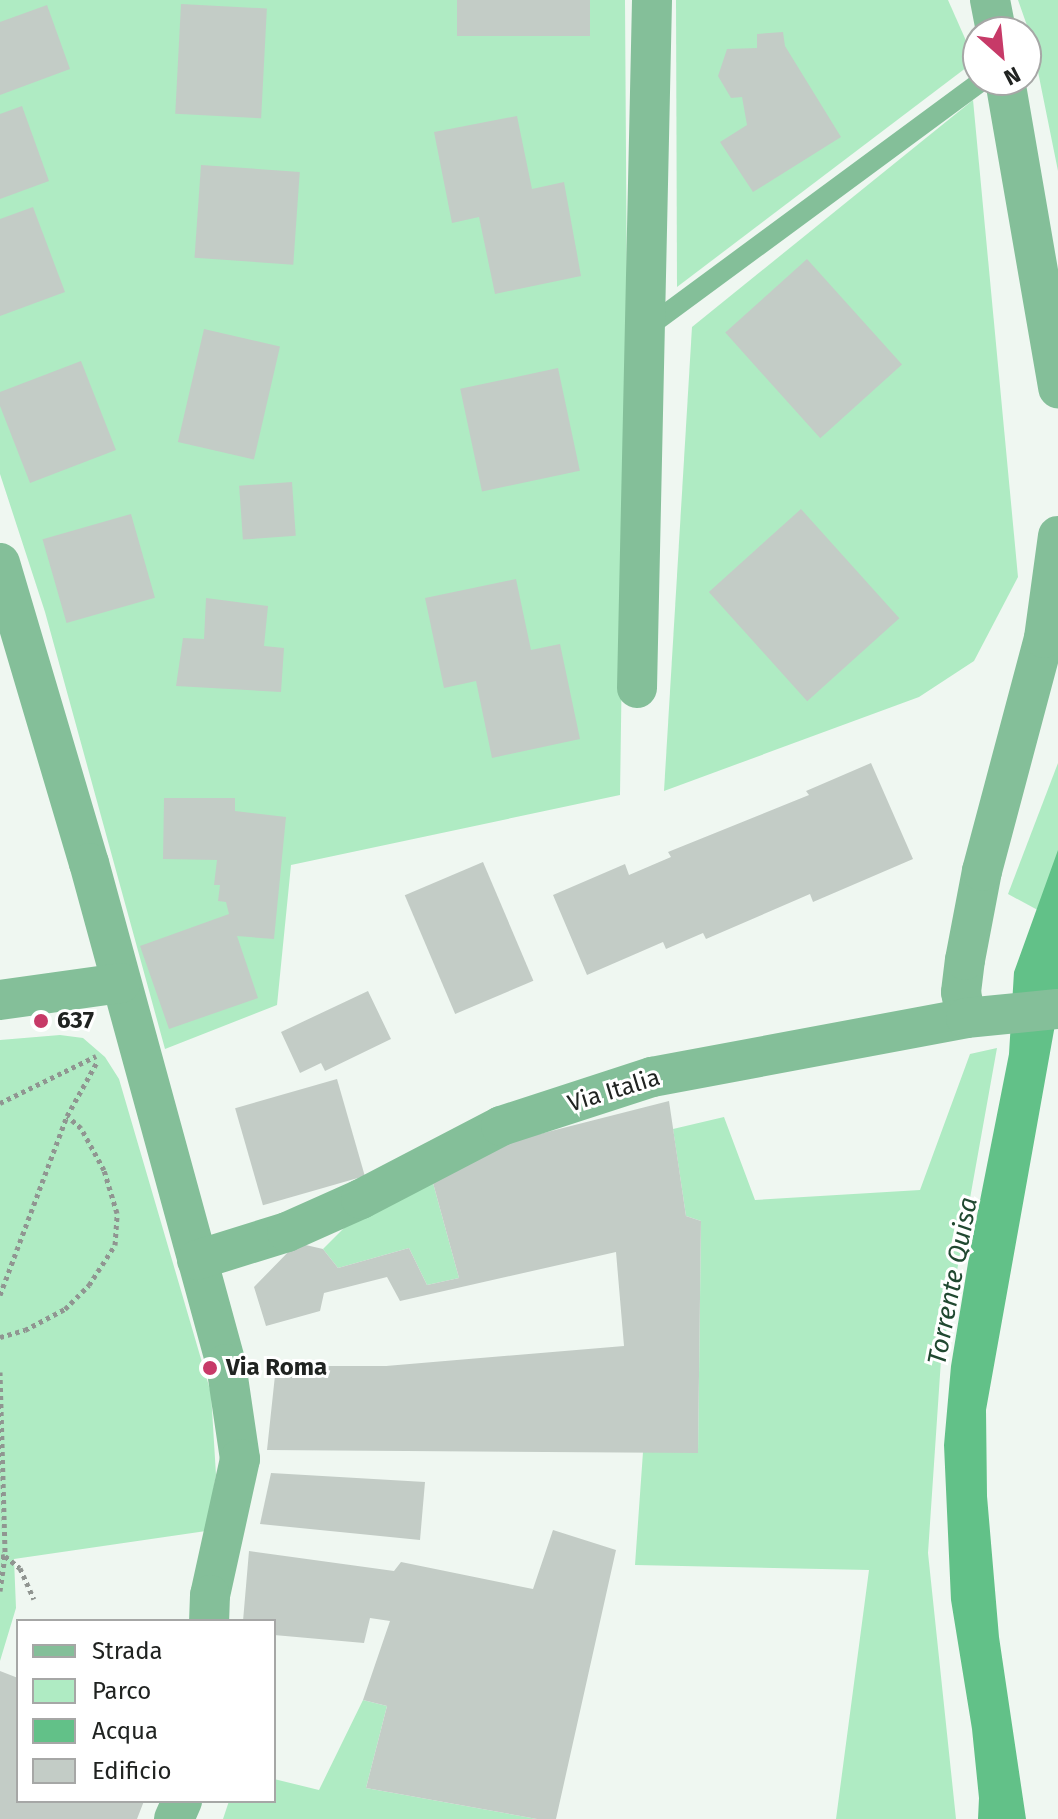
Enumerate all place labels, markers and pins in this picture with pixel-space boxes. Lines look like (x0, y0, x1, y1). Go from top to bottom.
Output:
place label: 637 (57, 1007, 94, 1035)
marker: 637 (32, 1012, 50, 1030)
place label: Via Roma (226, 1354, 327, 1382)
marker: Via Roma (201, 1359, 219, 1377)

